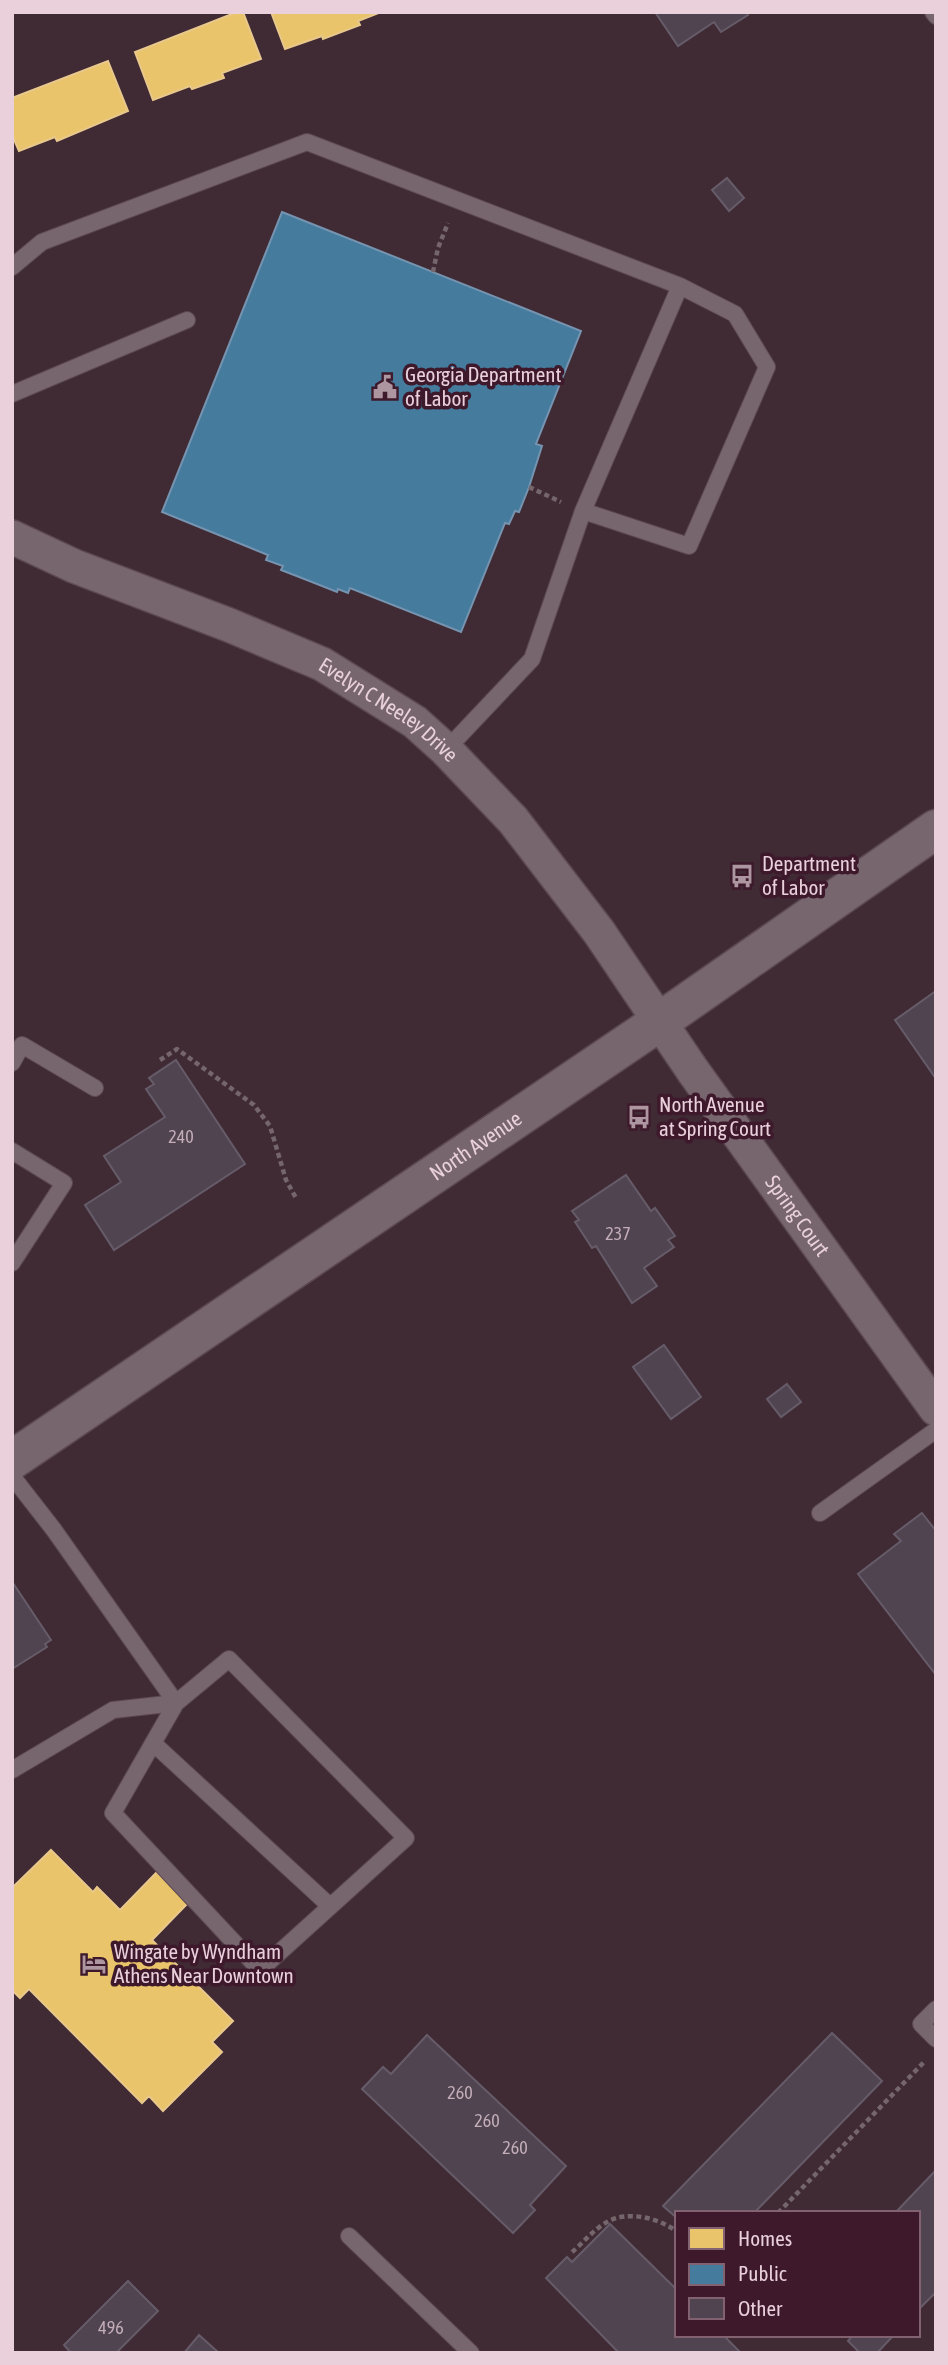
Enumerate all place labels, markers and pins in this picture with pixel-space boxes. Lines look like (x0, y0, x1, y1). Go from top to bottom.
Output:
place label: Georgia Department of Labor (405, 362, 561, 410)
public building icon: Georgia Department of Labor (371, 373, 399, 401)
place label: Department of Labor (762, 851, 856, 899)
bus stop icon: Department of Labor (728, 862, 756, 890)
place label: North Avenue at Spring Court (659, 1092, 771, 1140)
bus stop icon: North Avenue at Spring Court (625, 1103, 653, 1131)
place label: Wingate by Wyndham Athens Near Downtown (114, 1939, 294, 1987)
hotel icon: Wingate by Wyndham Athens Near Downtown (80, 1950, 108, 1978)

